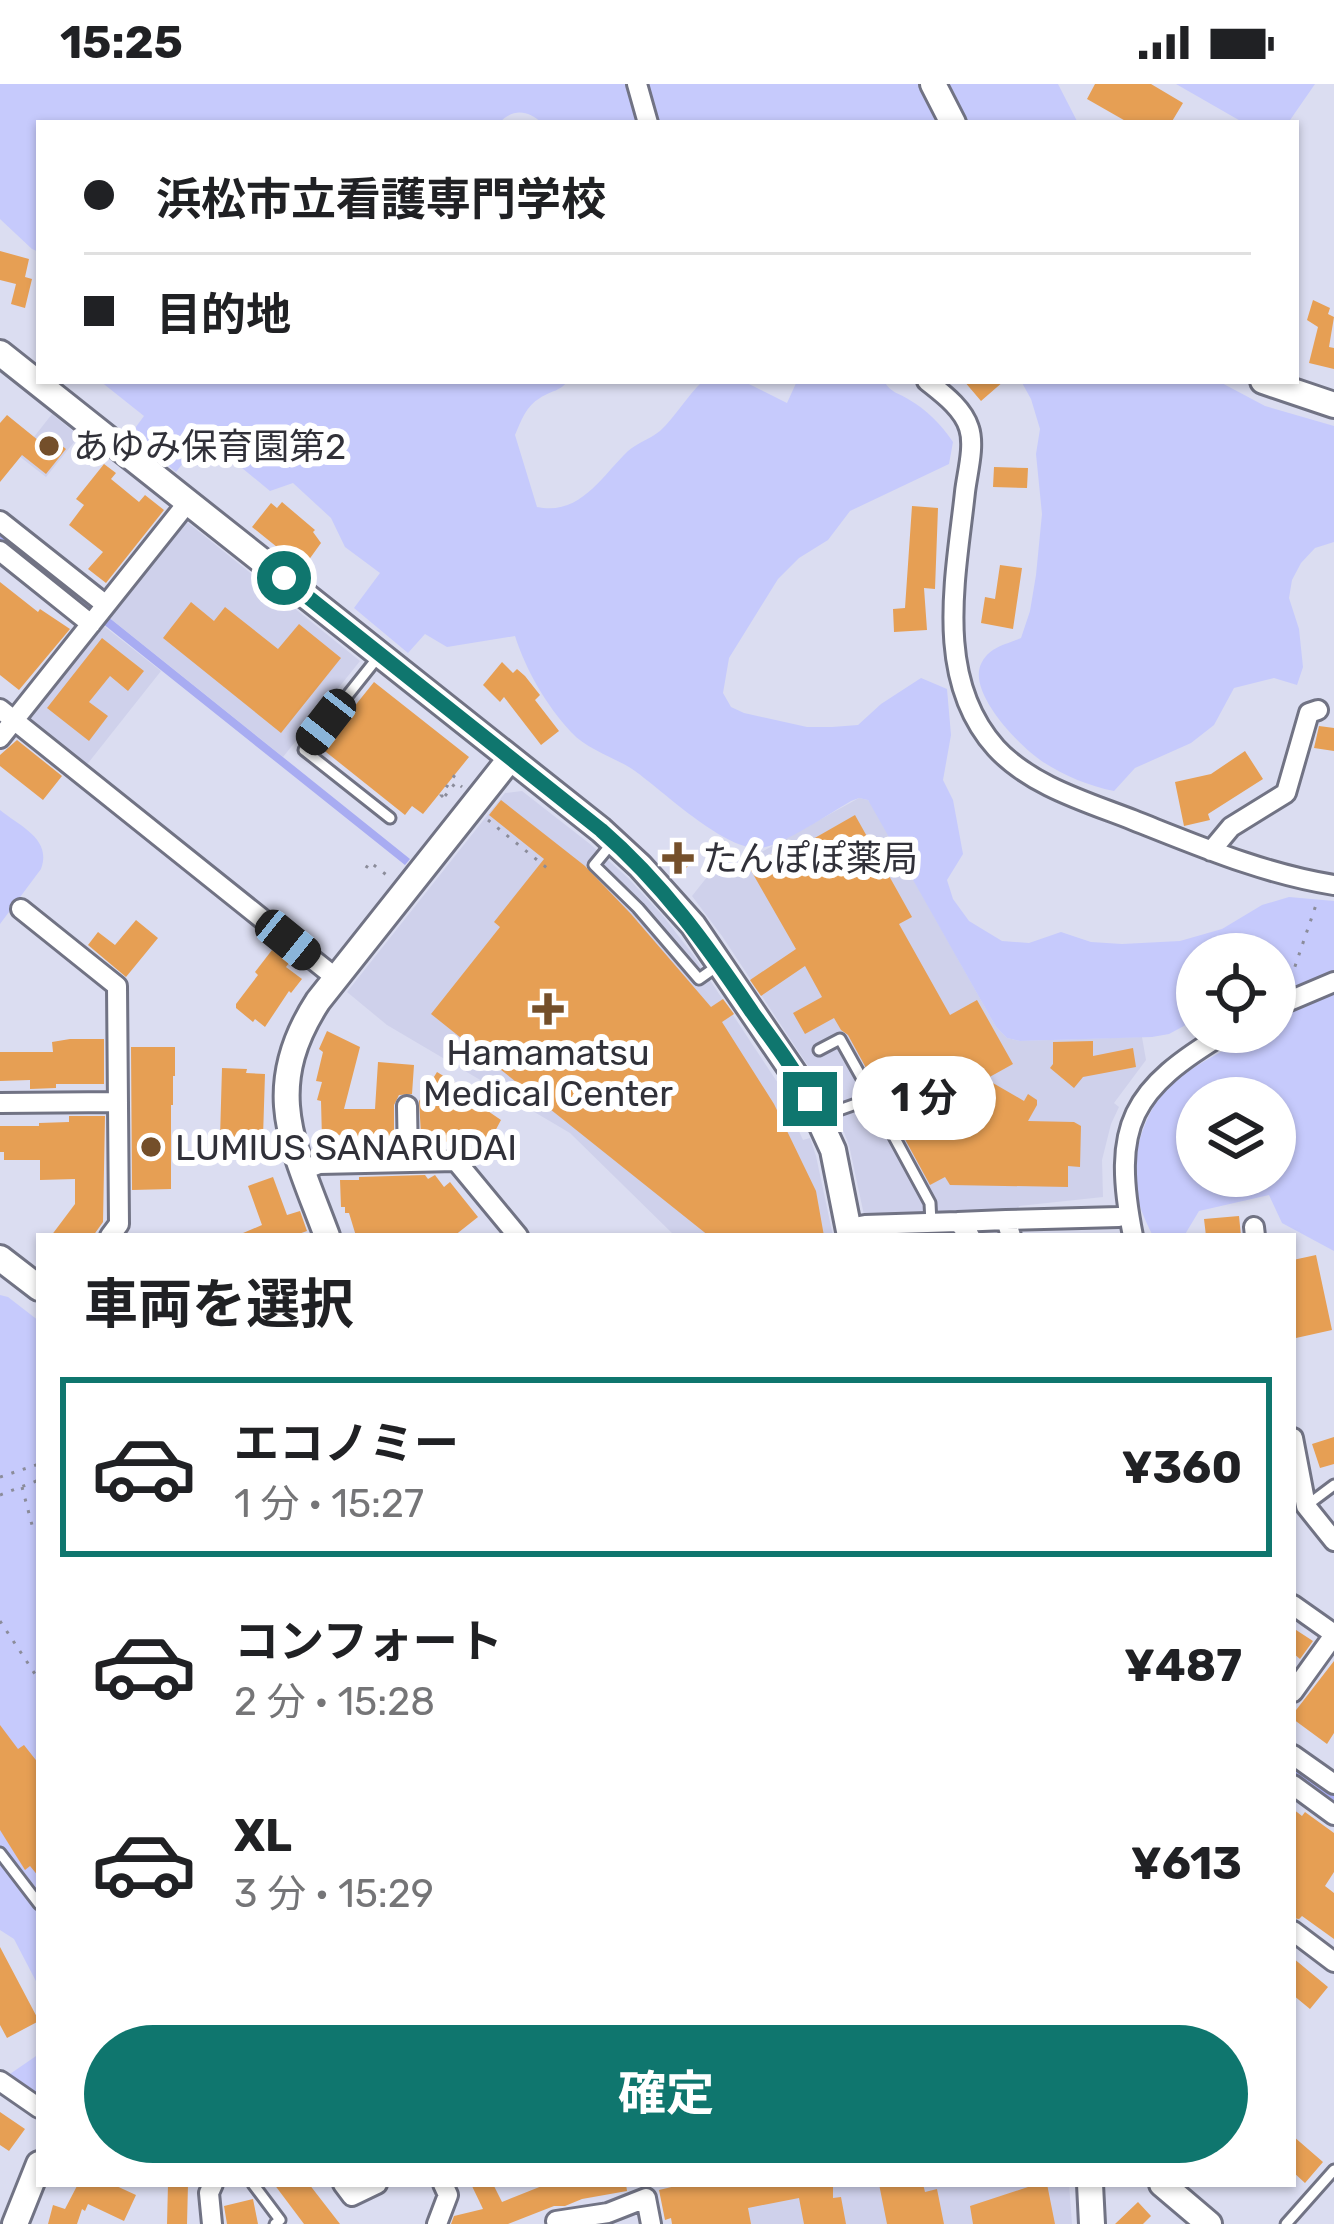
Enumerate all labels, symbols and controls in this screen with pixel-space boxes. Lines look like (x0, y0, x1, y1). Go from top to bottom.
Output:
text: 15:25 (60, 16, 183, 69)
text: 浜松市立看護専門学校 (156, 173, 606, 226)
text: 目的地 (156, 288, 291, 341)
place label: あゆみ保育園第2 (73, 425, 346, 468)
marker: あゆみ保育園第2 (36, 433, 62, 459)
route start (257, 551, 311, 605)
car (290, 683, 362, 761)
place label: たんぽぽ薬局 (702, 837, 918, 880)
marker: たんぽぽ薬局 (665, 845, 691, 871)
car (249, 903, 327, 977)
map controls (1176, 933, 1296, 1197)
button: locate (1176, 933, 1296, 1053)
marker: Hamamatsu Medical Center (532, 993, 564, 1025)
place label: Hamamatsu Medical Center (423, 1031, 673, 1115)
callout: 1 分 (852, 1057, 996, 1141)
route end (783, 1072, 837, 1126)
text: 1 分 (891, 1075, 957, 1121)
button: layers (1176, 1077, 1296, 1197)
place label: LUMIUS SANARUDAI (175, 1126, 517, 1169)
marker: LUMIUS SANARUDAI (138, 1134, 164, 1160)
text: 車両を選択 (84, 1273, 354, 1337)
icon: car (90, 1413, 198, 1521)
text: エコノミー (234, 1417, 459, 1470)
text: ¥360 (1121, 1441, 1242, 1494)
text: 1 分 · 15:27 (234, 1481, 424, 1527)
icon: car (90, 1611, 198, 1719)
text: コンフォート (234, 1615, 503, 1668)
text: ¥487 (1124, 1639, 1242, 1692)
text: 2 分 · 15:28 (234, 1679, 435, 1725)
icon: car (90, 1809, 198, 1917)
text: XL (234, 1809, 292, 1862)
text: ¥613 (1131, 1837, 1242, 1890)
text: 3 分 · 15:29 (234, 1871, 434, 1917)
button: 確定 (84, 2025, 1248, 2163)

